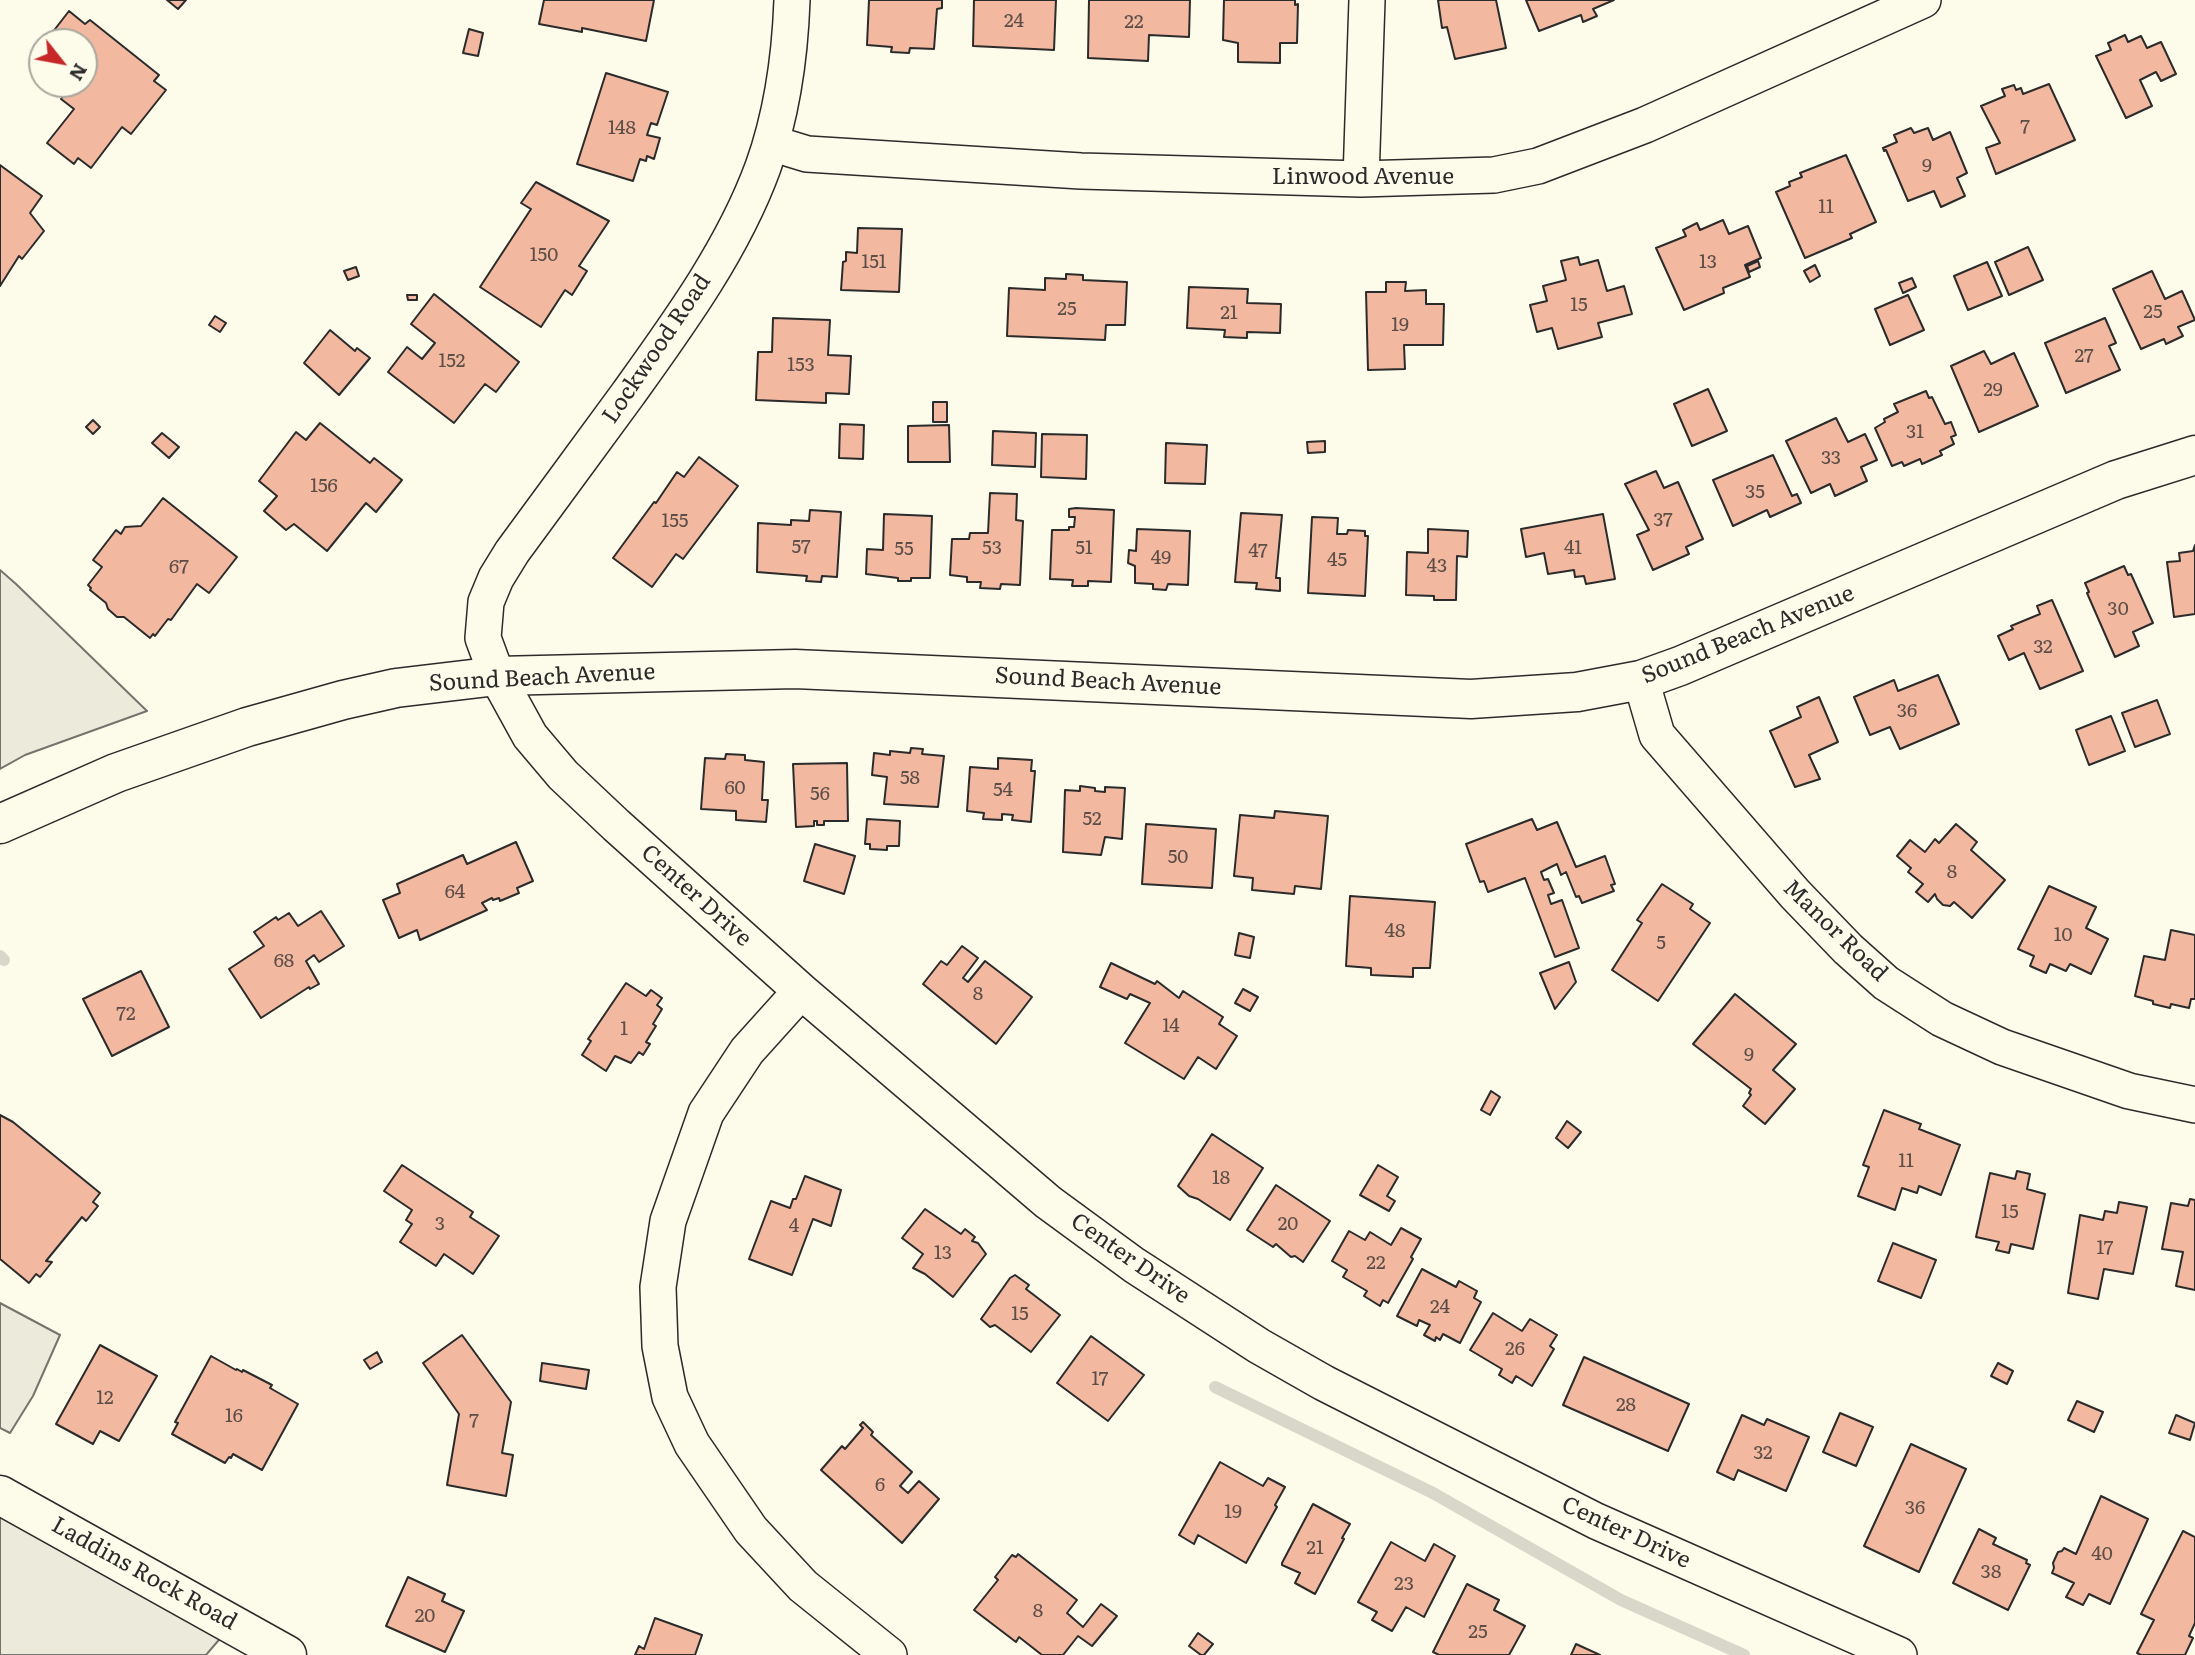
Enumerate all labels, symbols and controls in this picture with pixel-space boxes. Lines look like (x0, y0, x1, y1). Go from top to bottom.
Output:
house number: 24 (1004, 10, 1024, 32)
house number: 22 (1124, 11, 1144, 33)
north arrow (28, 28, 98, 98)
text: N (63, 59, 95, 87)
house number: 7 (2020, 116, 2030, 138)
house number: 148 (608, 117, 636, 139)
house number: 9 (1922, 155, 1932, 177)
street label: Linwood Avenue (1272, 163, 1454, 191)
house number: 11 (1818, 196, 1834, 218)
house number: 150 (530, 244, 558, 266)
house number: 151 (861, 251, 887, 273)
house number: 13 (1699, 251, 1717, 273)
street label: Lockwood Road (597, 269, 717, 429)
house number: 15 (1570, 294, 1588, 316)
house number: 25 (1057, 298, 1077, 320)
house number: 25 (2143, 301, 2163, 323)
house number: 21 (1220, 302, 1238, 324)
house number: 19 (1391, 314, 1409, 336)
house number: 27 (2074, 345, 2094, 367)
house number: 152 (439, 350, 465, 372)
house number: 153 (787, 354, 815, 376)
house number: 29 (1983, 379, 2003, 401)
house number: 31 (1906, 421, 1924, 443)
house number: 33 (1821, 447, 1841, 469)
house number: 156 (310, 475, 338, 497)
house number: 35 (1745, 481, 1765, 503)
house number: 37 (1653, 509, 1673, 531)
house number: 155 (661, 510, 689, 532)
house number: 57 (791, 536, 811, 558)
house number: 53 (982, 537, 1002, 559)
house number: 51 (1075, 537, 1093, 559)
house number: 41 (1564, 537, 1582, 559)
house number: 55 (894, 538, 914, 560)
house number: 47 (1248, 540, 1268, 562)
house number: 49 (1151, 547, 1171, 569)
house number: 45 (1327, 549, 1347, 571)
house number: 43 (1427, 555, 1447, 577)
house number: 67 (169, 556, 189, 578)
street label: Sound Beach Avenue (1638, 580, 1858, 690)
house number: 30 (2107, 598, 2129, 620)
house number: 32 (2033, 636, 2053, 658)
street label: Sound Beach Avenue (428, 658, 656, 698)
street label: Sound Beach Avenue (994, 662, 1222, 702)
house number: 36 (1897, 700, 1917, 722)
house number: 58 (900, 767, 920, 789)
house number: 60 (724, 777, 746, 799)
house number: 54 (993, 779, 1013, 801)
house number: 56 (810, 783, 830, 805)
house number: 52 (1082, 808, 1102, 830)
street label: Center Drive (635, 839, 757, 953)
house number: 50 (1168, 846, 1188, 868)
house number: 8 (1947, 861, 1957, 883)
street label: Manor Road (1777, 874, 1893, 988)
house number: 64 (445, 881, 465, 903)
house number: 48 (1385, 920, 1405, 942)
house number: 10 (2054, 924, 2072, 946)
house number: 5 (1656, 932, 1666, 954)
house number: 68 (274, 950, 294, 972)
house number: 8 (973, 983, 983, 1005)
house number: 72 (116, 1003, 136, 1025)
house number: 14 (1162, 1015, 1180, 1037)
house number: 1 (620, 1018, 628, 1040)
house number: 9 (1744, 1044, 1754, 1066)
house number: 11 (1898, 1150, 1914, 1172)
house number: 18 (1212, 1167, 1230, 1189)
house number: 15 (2001, 1201, 2019, 1223)
street label: Center Drive (1065, 1208, 1195, 1310)
house number: 3 (435, 1213, 445, 1235)
house number: 20 (1278, 1213, 1298, 1235)
house number: 4 (789, 1215, 799, 1237)
house number: 17 (2097, 1237, 2113, 1259)
house number: 13 (934, 1242, 952, 1264)
house number: 22 (1366, 1252, 1386, 1274)
house number: 24 (1430, 1296, 1450, 1318)
house number: 15 (1011, 1303, 1029, 1325)
house number: 26 (1505, 1338, 1525, 1360)
house number: 17 (1092, 1368, 1108, 1390)
house number: 12 (96, 1387, 114, 1409)
house number: 28 (1616, 1394, 1636, 1416)
house number: 16 (225, 1405, 243, 1427)
house number: 7 (469, 1410, 479, 1432)
house number: 32 (1753, 1442, 1773, 1464)
house number: 6 (875, 1474, 885, 1496)
street label: Center Drive (1557, 1491, 1695, 1575)
house number: 36 (1905, 1497, 1925, 1519)
house number: 19 (1224, 1501, 1242, 1523)
street label: Laddins Rock Road (46, 1512, 242, 1636)
house number: 21 (1306, 1537, 1324, 1559)
house number: 40 (2091, 1543, 2113, 1565)
house number: 38 (1981, 1561, 2001, 1583)
house number: 23 (1394, 1573, 1414, 1595)
house number: 8 (1033, 1600, 1043, 1622)
house number: 20 (415, 1605, 435, 1627)
house number: 25 (1468, 1621, 1488, 1643)

